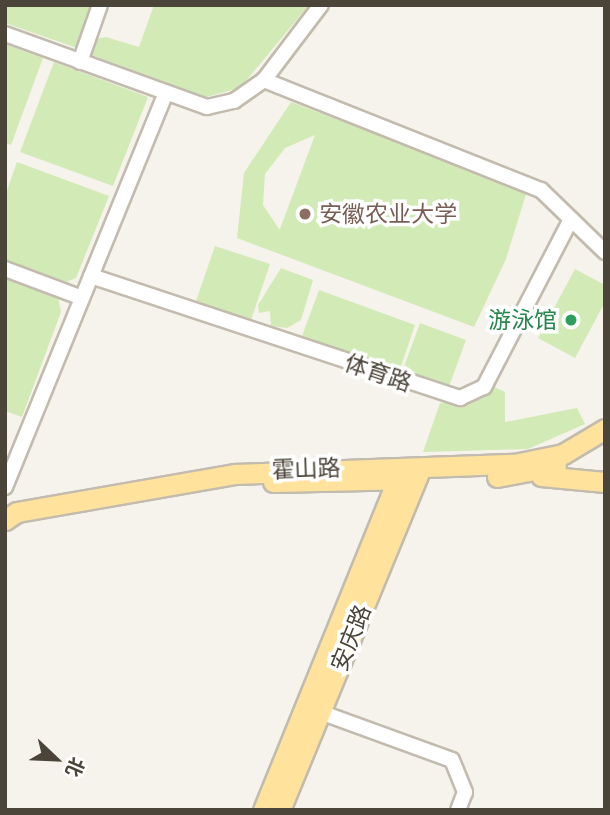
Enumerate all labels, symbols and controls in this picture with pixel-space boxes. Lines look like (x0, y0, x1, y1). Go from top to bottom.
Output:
place label: 安徽农业大学 (319, 200, 457, 228)
marker: 安徽农业大学 (297, 206, 313, 222)
place label: 游泳馆 (488, 306, 557, 334)
marker: 游泳馆 (563, 312, 579, 328)
street label: 体育路 (341, 349, 415, 397)
street label: 霍山路 (271, 454, 341, 484)
street label: 安庆路 (325, 601, 377, 675)
north arrow (21, 724, 91, 794)
text: 北 (61, 754, 89, 780)

